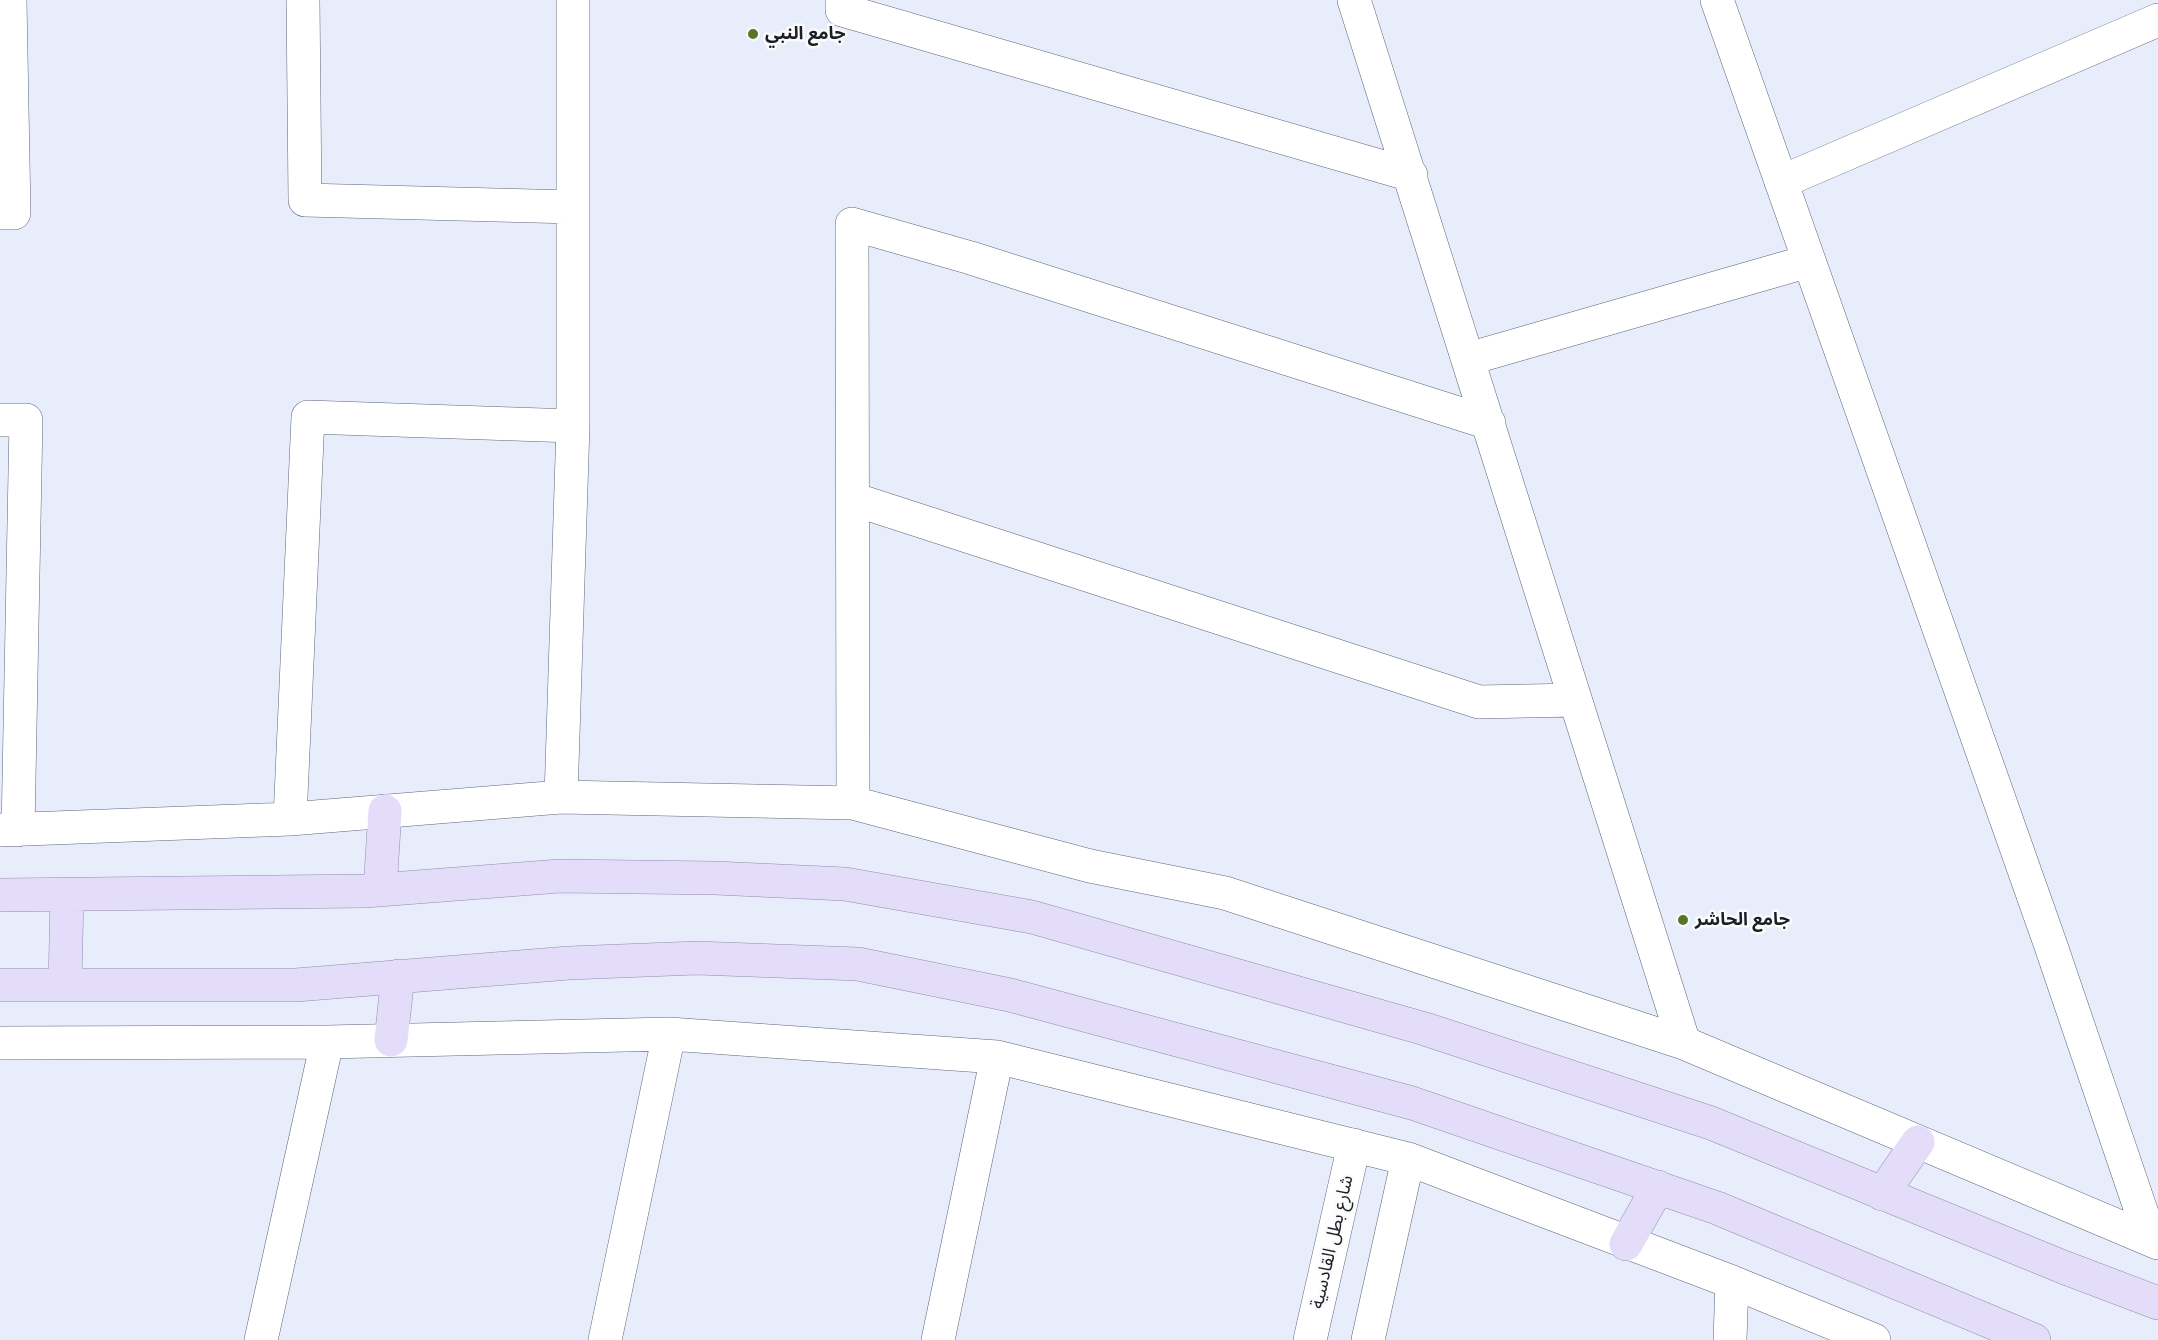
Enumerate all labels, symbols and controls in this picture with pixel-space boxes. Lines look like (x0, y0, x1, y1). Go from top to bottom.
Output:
place label: جامع النبي (765, 23, 846, 45)
marker: جامع النبي (746, 27, 760, 41)
place label: جامع الحاشر (1695, 909, 1790, 931)
marker: جامع الحاشر (1676, 913, 1690, 927)
street label: شارع بطل القادسية (1306, 1173, 1358, 1311)

